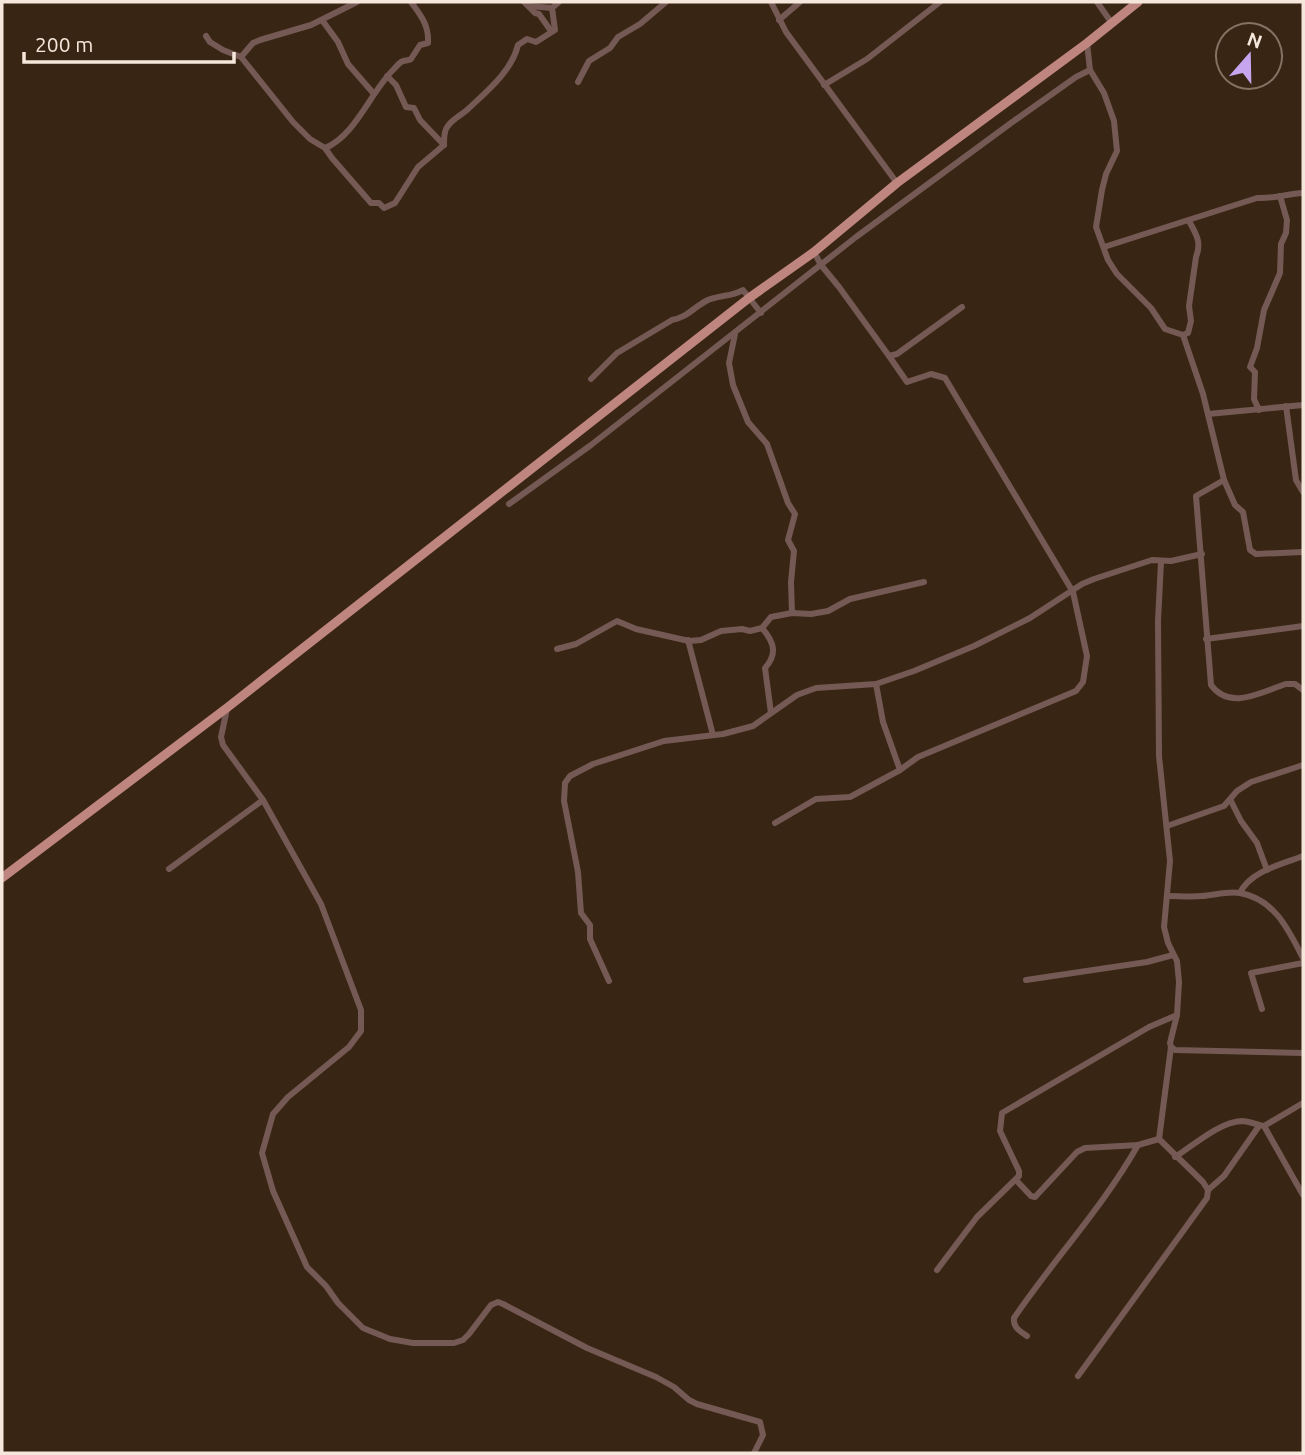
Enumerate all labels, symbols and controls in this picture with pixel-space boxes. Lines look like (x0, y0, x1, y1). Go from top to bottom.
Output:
scale bar (24, 21, 234, 65)
north arrow (1214, 21, 1284, 91)
text: N (1244, 27, 1265, 53)
text: 200 m (35, 32, 93, 56)

